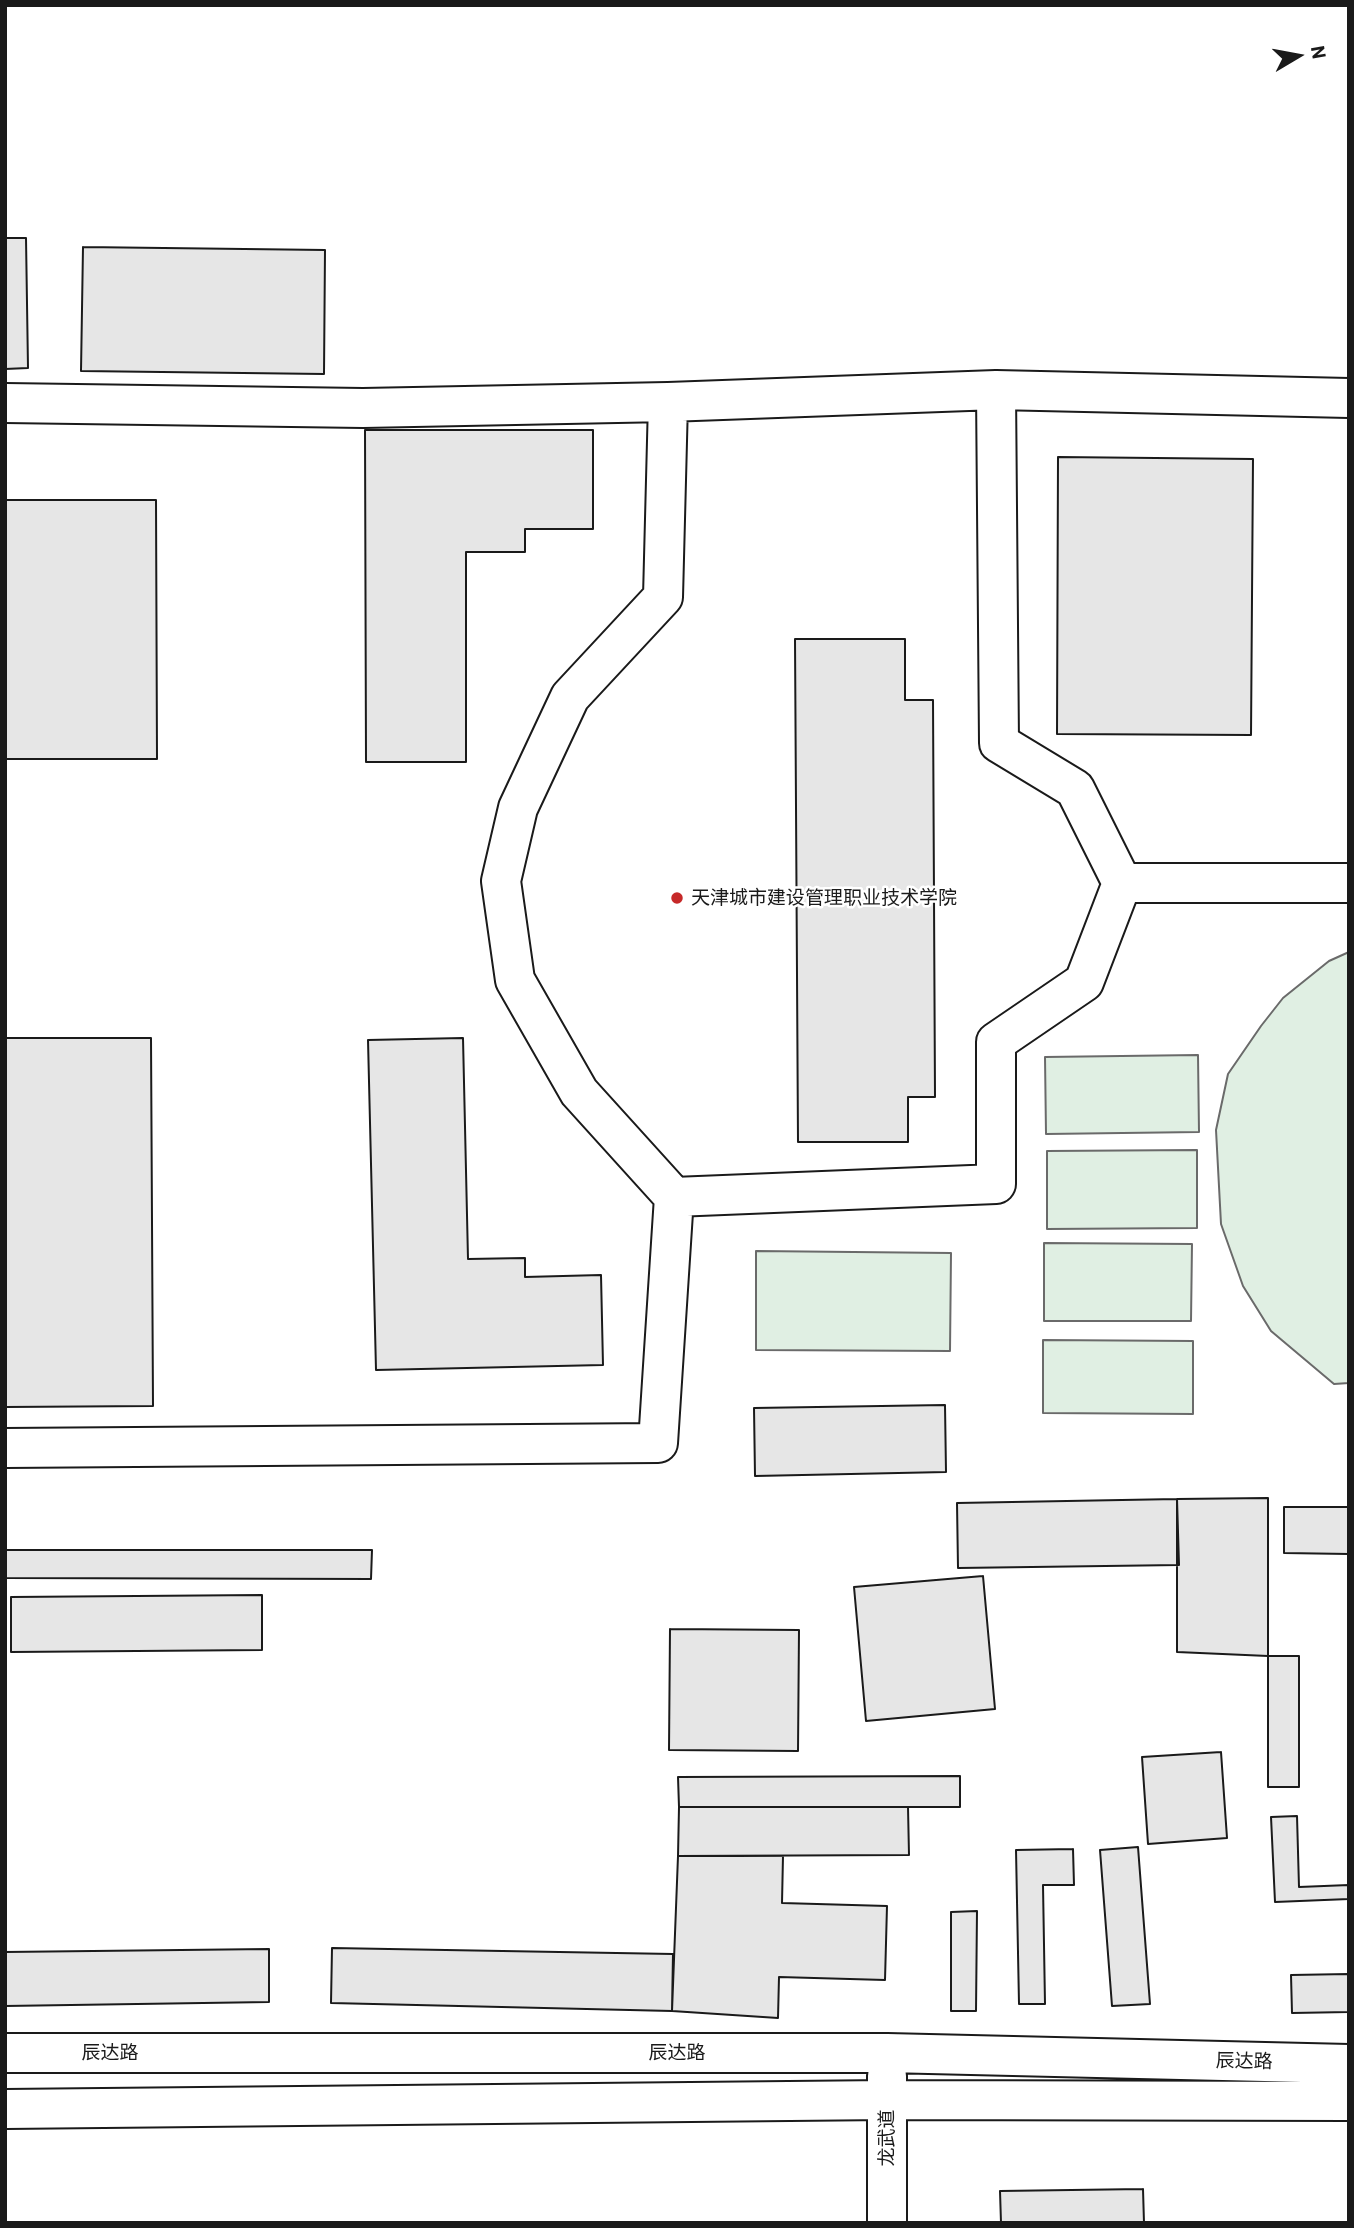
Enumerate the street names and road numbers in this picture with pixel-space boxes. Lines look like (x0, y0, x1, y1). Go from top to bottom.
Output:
street label: 辰达路 (82, 2042, 138, 2064)
street label: 辰达路 (649, 2042, 705, 2064)
street label: 辰达路 (1215, 2049, 1273, 2073)
street label: 龙武道 (876, 2110, 898, 2166)

